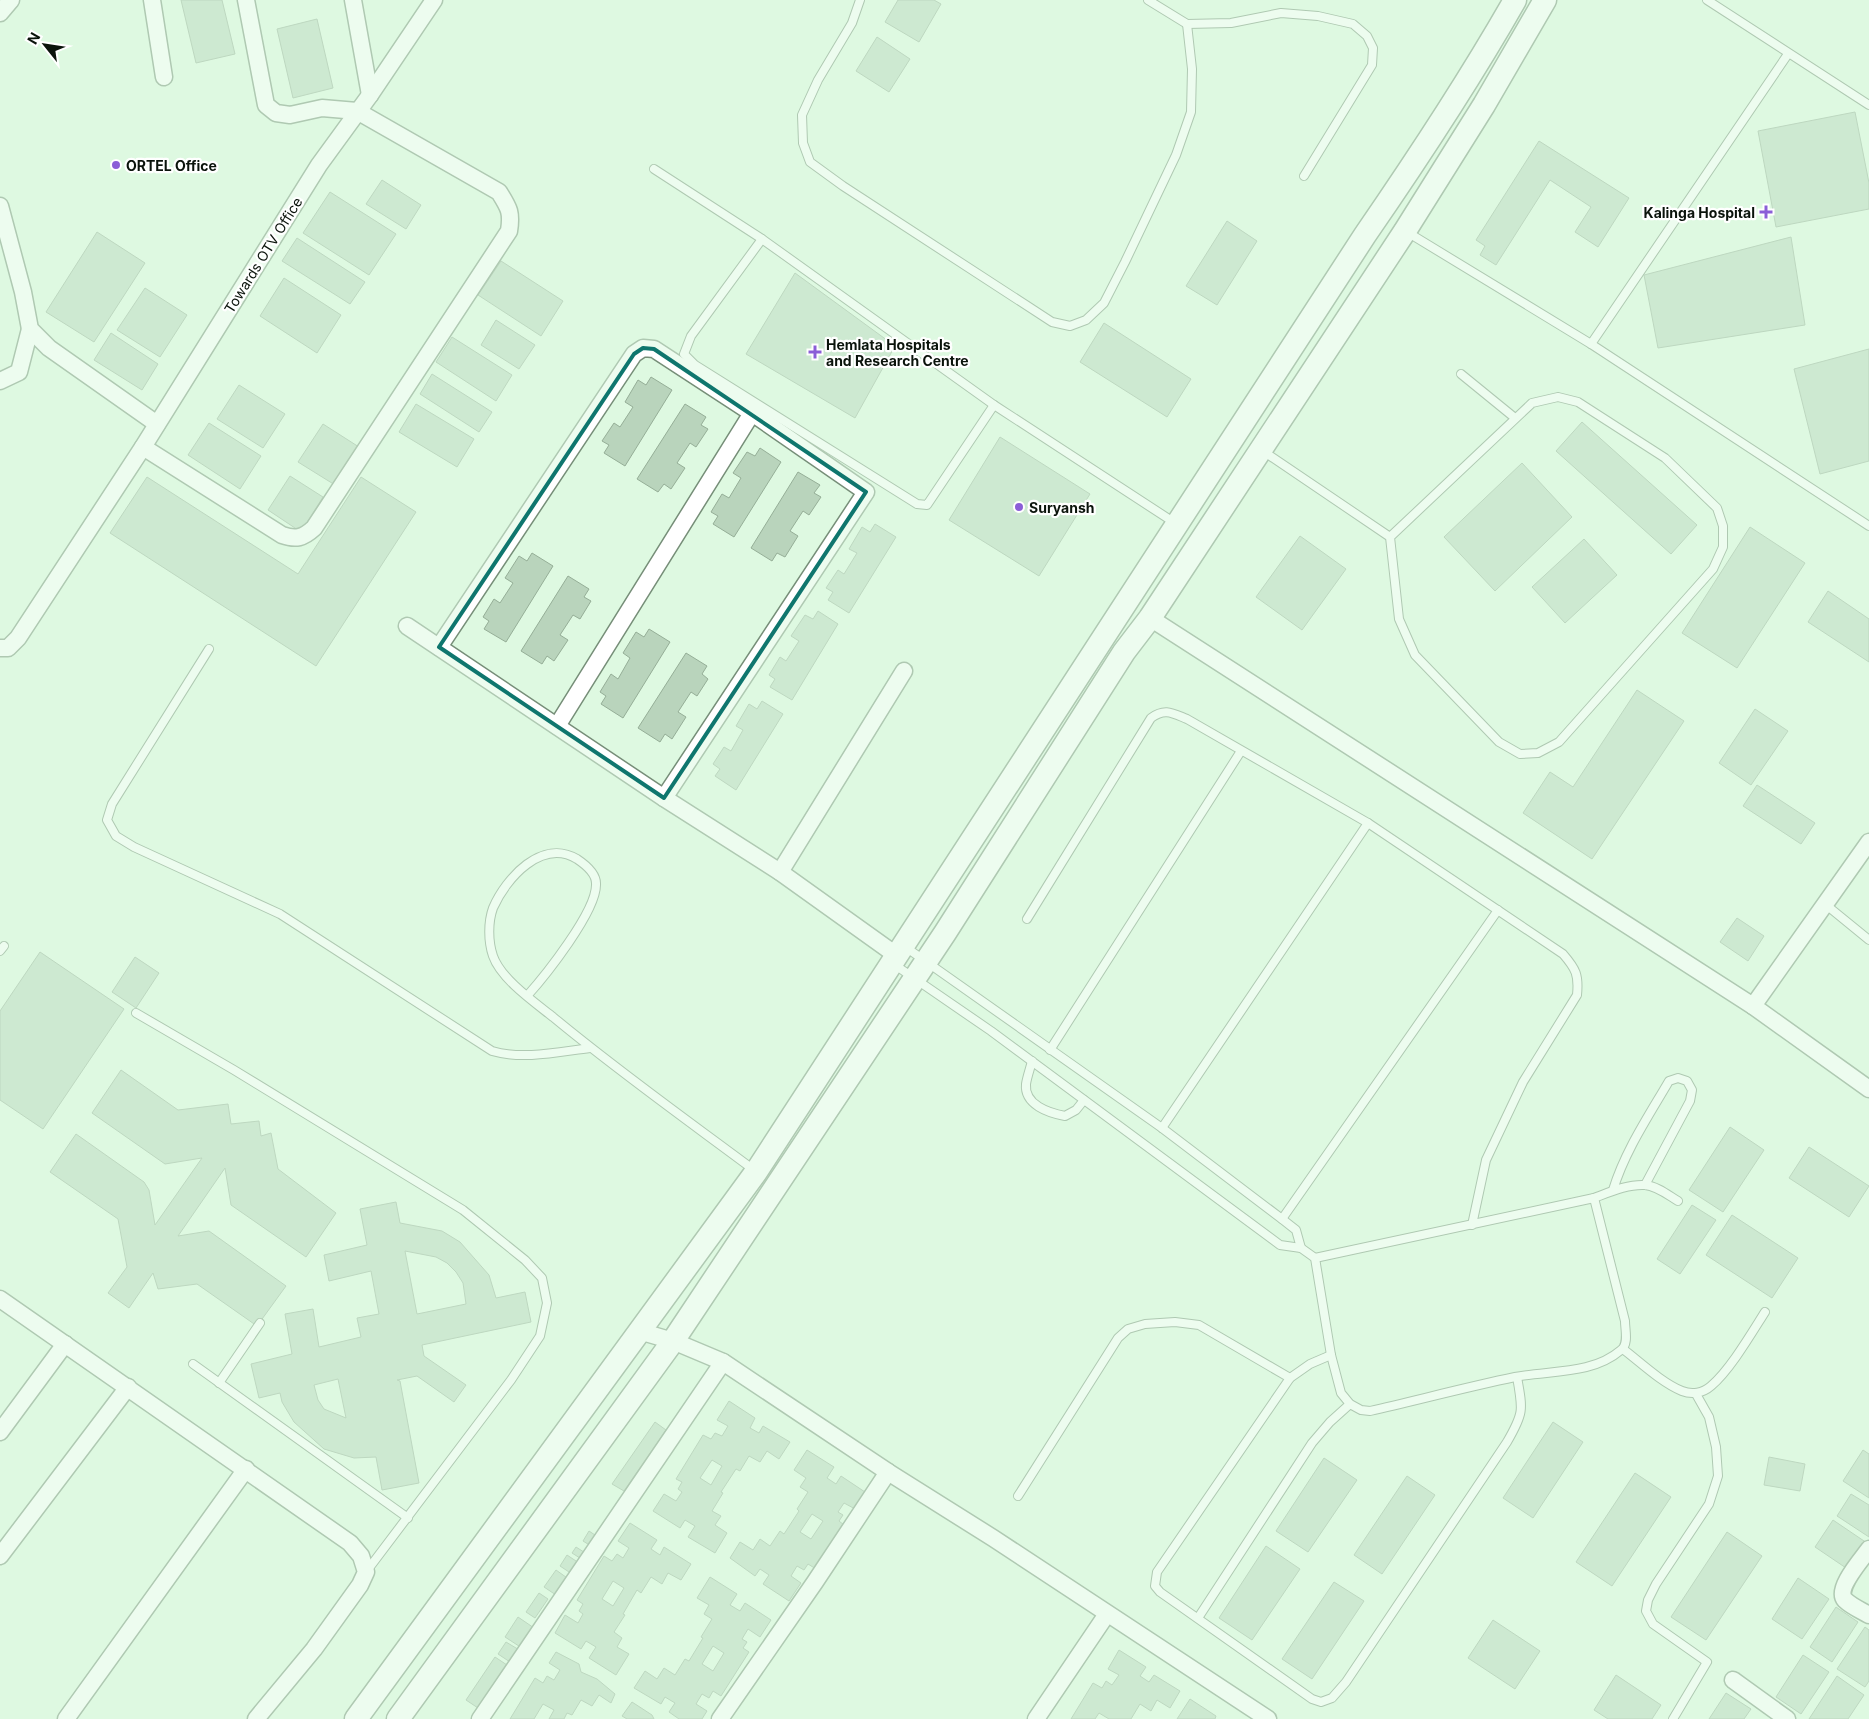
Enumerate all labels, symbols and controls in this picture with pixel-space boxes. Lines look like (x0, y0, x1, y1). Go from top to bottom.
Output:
north arrow (20, 20, 70, 70)
text: N (23, 29, 43, 47)
place label: ORTEL Office (126, 157, 217, 174)
marker: ORTEL Office (110, 159, 122, 171)
street label: Towards OTV Office (220, 194, 306, 316)
place label: Kalinga Hospital (1644, 204, 1755, 221)
marker: Kalinga Hospital (1759, 205, 1773, 219)
place label: Hemlata Hospitals and Research Centre (826, 336, 969, 369)
marker: Hemlata Hospitals and Research Centre (808, 345, 822, 359)
place label: Suryansh (1029, 499, 1095, 516)
marker: Suryansh (1013, 501, 1025, 513)

